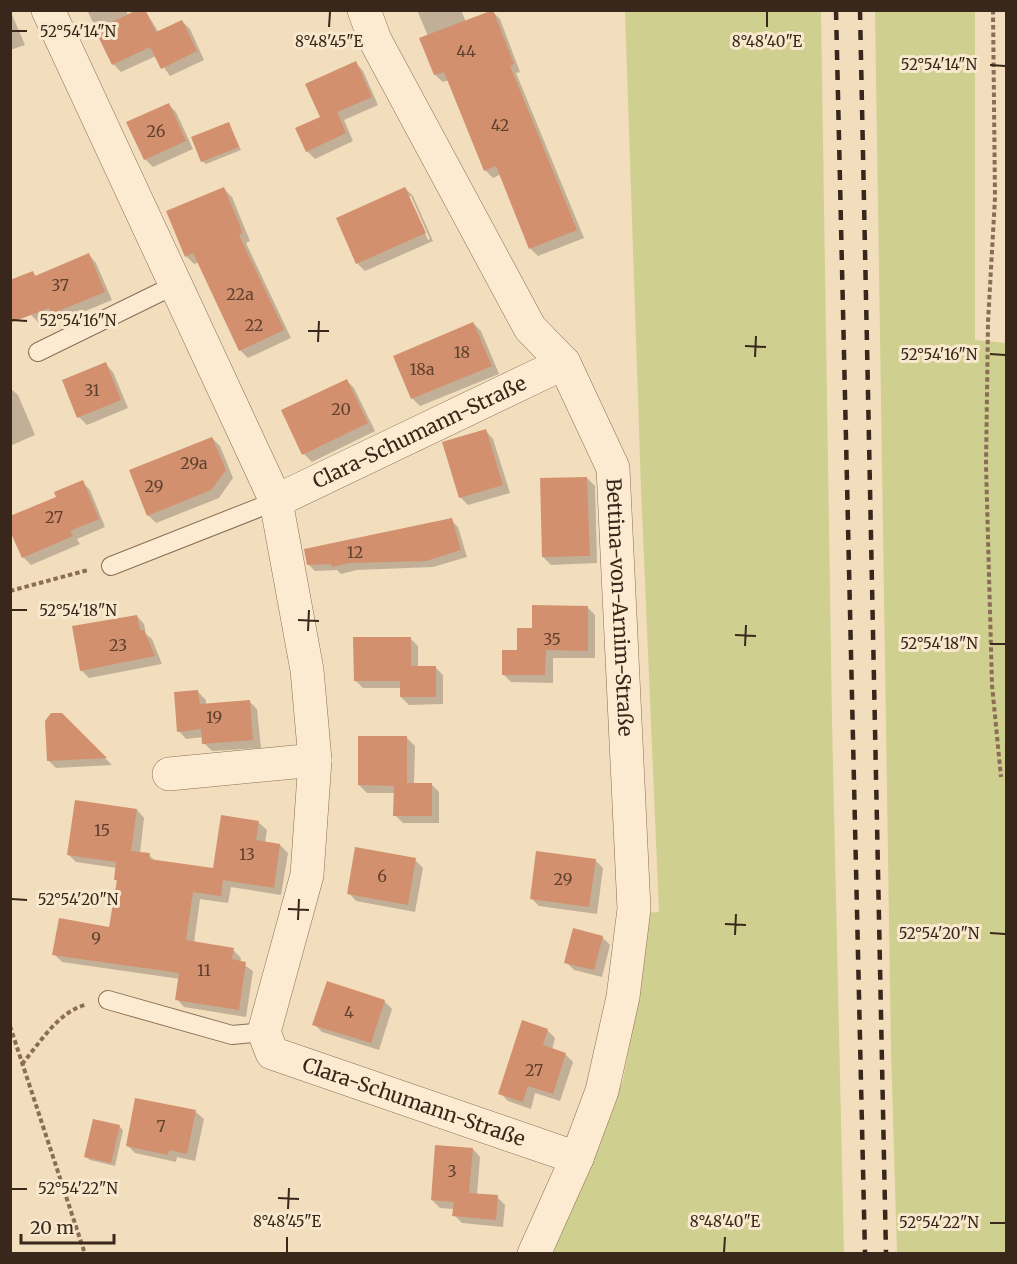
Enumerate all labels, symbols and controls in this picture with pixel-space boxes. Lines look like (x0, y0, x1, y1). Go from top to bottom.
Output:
text: 52°54'14"N (40, 22, 117, 41)
text: 8°48'45"E (295, 32, 363, 51)
text: 8°48'40"E (732, 32, 803, 51)
house number: 44 (456, 41, 476, 61)
text: 52°54'14"N (901, 55, 978, 74)
house number: 42 (491, 115, 509, 135)
house number: 26 (147, 121, 166, 141)
house number: 37 (51, 275, 69, 295)
house number: 22a (226, 284, 254, 304)
text: 52°54'16"N (40, 311, 117, 330)
house number: 22 (245, 315, 263, 335)
house number: 18 (454, 342, 470, 362)
text: 52°54'16"N (901, 345, 978, 364)
house number: 18a (409, 359, 435, 379)
street label: Clara-Schumann-Straße (308, 370, 530, 494)
house number: 31 (84, 380, 100, 400)
house number: 20 (331, 399, 351, 419)
house number: 29a (180, 453, 208, 473)
house number: 29 (145, 476, 163, 496)
street label: Bettina-von-Arnim-Straße (601, 477, 639, 737)
house number: 27 (45, 507, 63, 527)
house number: 12 (347, 542, 363, 562)
text: 52°54'18"N (39, 601, 117, 620)
house number: 35 (543, 629, 561, 649)
text: 52°54'18"N (900, 634, 978, 653)
house number: 23 (109, 635, 127, 655)
house number: 19 (206, 707, 222, 727)
house number: 15 (94, 820, 110, 840)
house number: 13 (239, 844, 255, 864)
house number: 6 (377, 866, 387, 886)
house number: 29 (554, 869, 572, 889)
text: 52°54'20"N (38, 890, 119, 909)
text: 52°54'20"N (899, 924, 980, 943)
house number: 9 (91, 928, 101, 948)
house number: 11 (197, 960, 211, 980)
house number: 4 (344, 1002, 354, 1022)
street label: Clara-Schumann-Straße (299, 1051, 529, 1151)
house number: 27 (525, 1060, 543, 1080)
house number: 7 (156, 1116, 166, 1136)
house number: 3 (447, 1161, 457, 1181)
text: 52°54'22"N (38, 1179, 118, 1198)
scale bar (21, 1207, 114, 1245)
text: 8°48'45"E (253, 1212, 321, 1231)
text: 8°48'40"E (690, 1212, 761, 1231)
text: 52°54'22"N (899, 1213, 979, 1232)
text: 20 m (30, 1216, 74, 1239)

